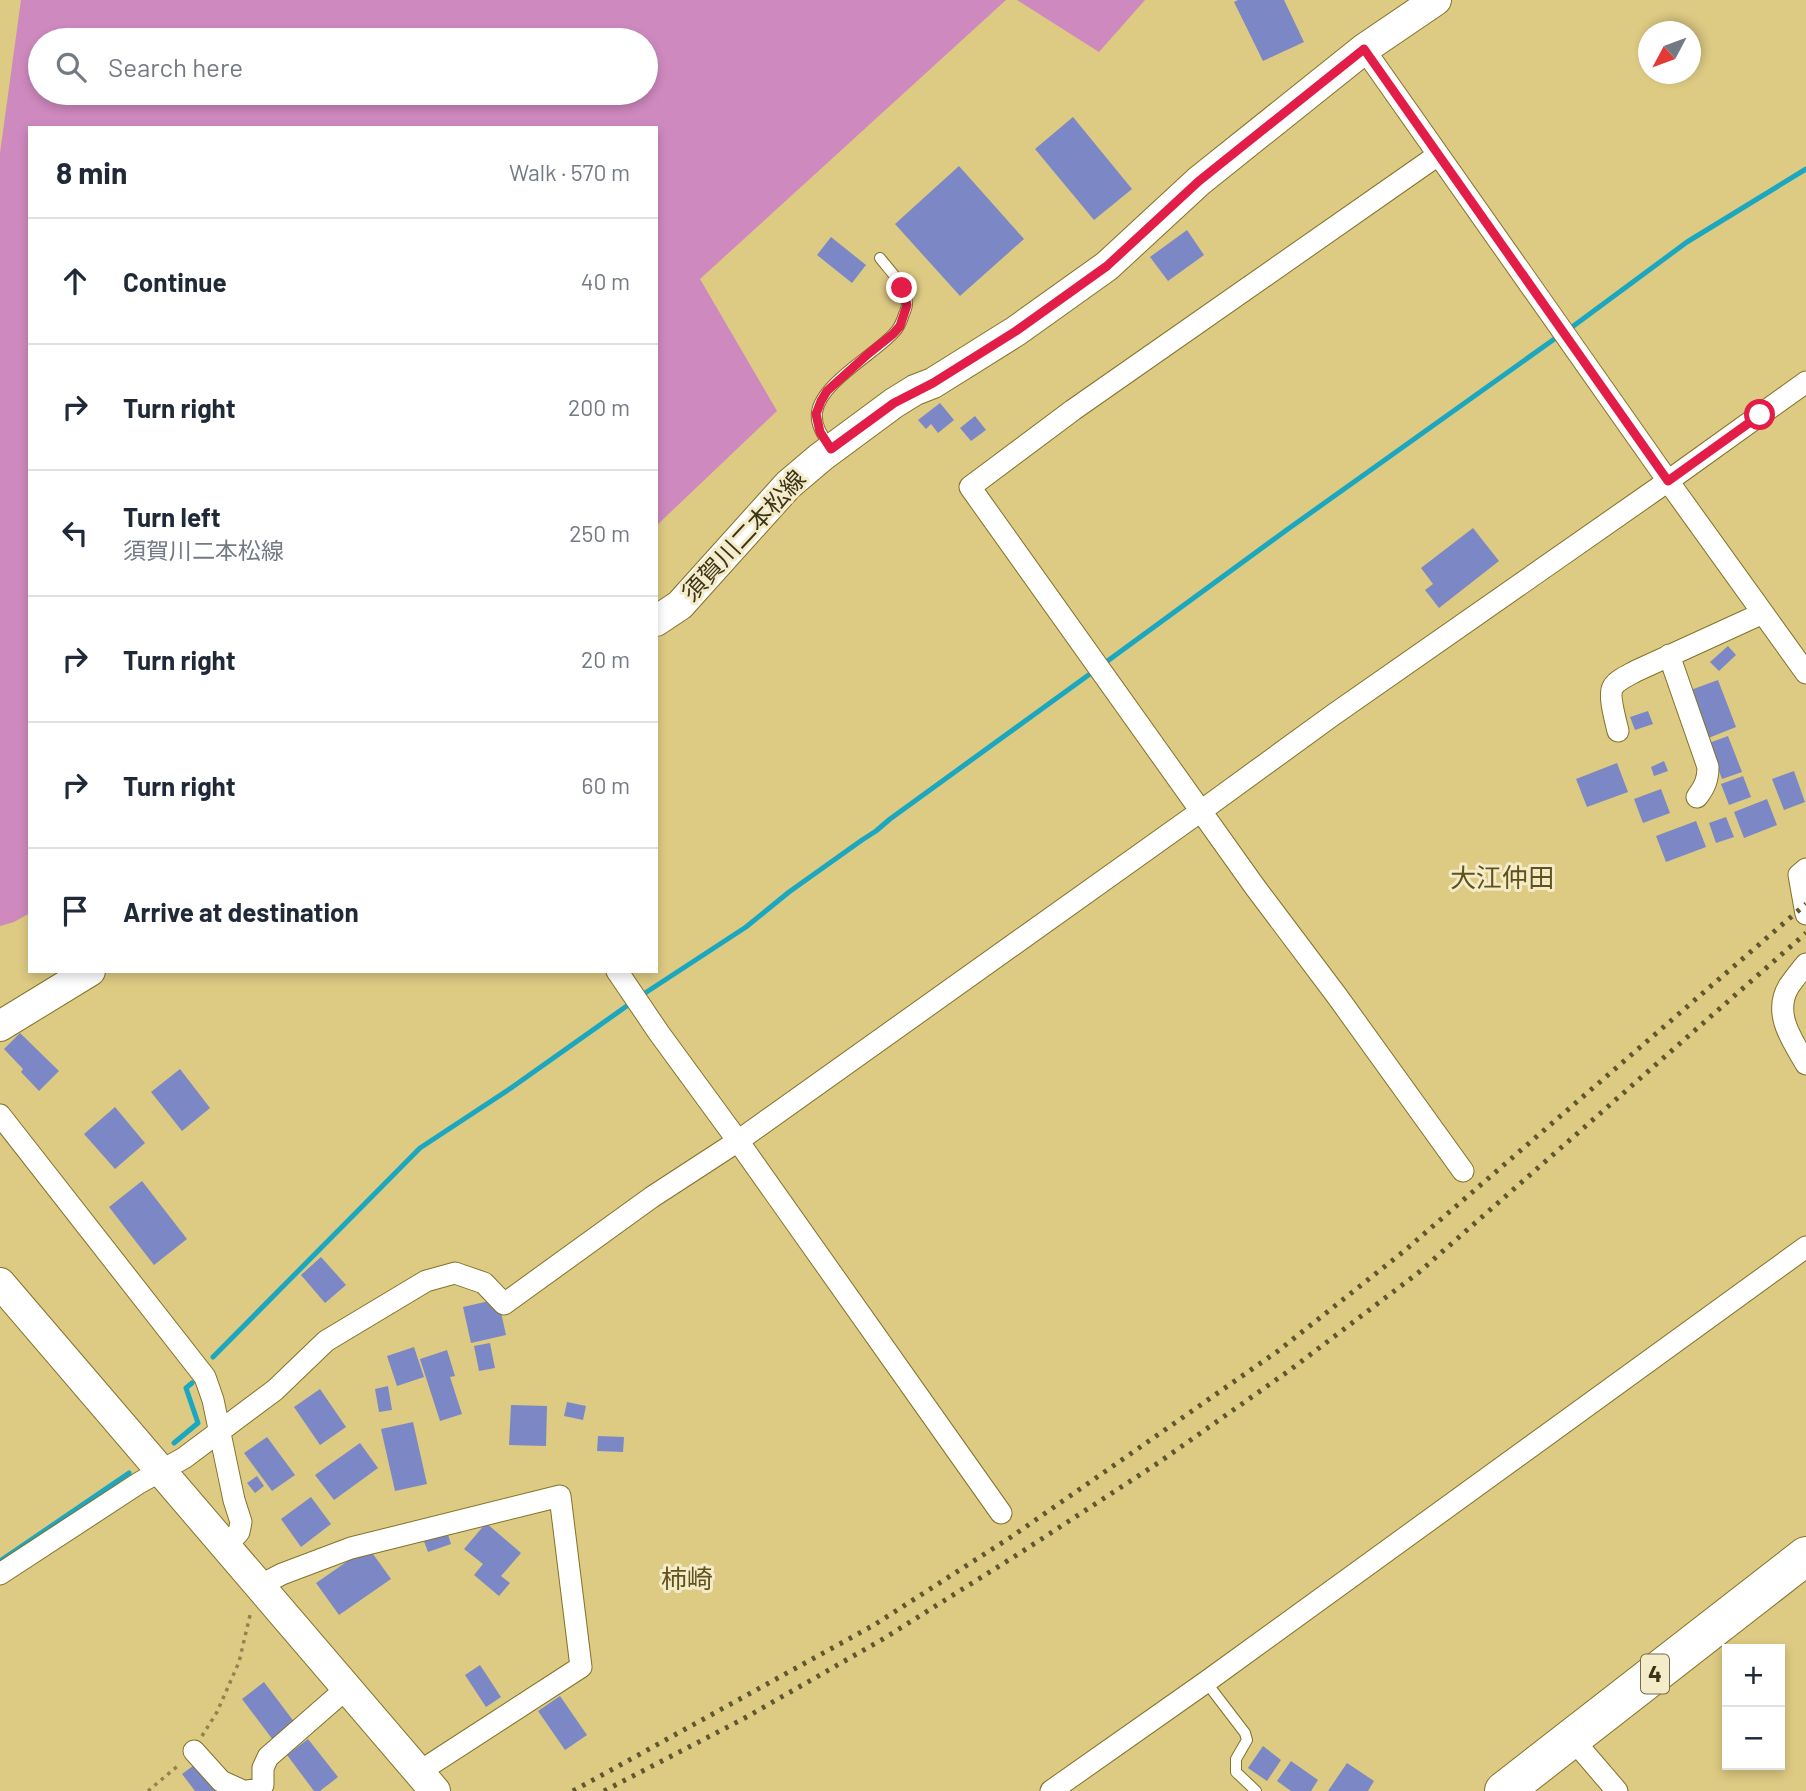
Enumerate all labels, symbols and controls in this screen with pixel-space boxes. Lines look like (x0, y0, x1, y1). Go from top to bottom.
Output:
north arrow (1638, 21, 1701, 84)
search box (28, 28, 658, 105)
icon: search (52, 48, 90, 86)
text: Search here (108, 51, 243, 82)
text: 8 min (56, 154, 127, 190)
text: Walk · 570 m (509, 158, 630, 186)
icon: ahead (56, 262, 94, 300)
text: Continue (123, 266, 227, 297)
text: 40 m (581, 267, 630, 295)
route end (886, 272, 917, 303)
icon: right (56, 388, 94, 426)
text: Turn right (123, 392, 236, 423)
text: 200 m (568, 393, 630, 421)
route start (1744, 399, 1775, 430)
street label: 須賀川二本松線 (675, 464, 811, 606)
text: Turn left (123, 501, 221, 532)
icon: left (56, 514, 94, 552)
text: 250 m (569, 519, 630, 547)
text: 須賀川二本松線 (123, 536, 284, 564)
icon: right (56, 640, 94, 678)
text: Turn right (123, 644, 236, 675)
text: 20 m (581, 645, 630, 673)
icon: right (56, 766, 94, 804)
text: Turn right (123, 770, 236, 801)
text: 60 m (582, 771, 630, 799)
district label: 大江仲田 (1450, 861, 1554, 892)
icon: arrive (56, 892, 94, 930)
text: Arrive at destination (123, 896, 359, 927)
district label: 柿崎 (661, 1562, 713, 1593)
map controls (1722, 1644, 1785, 1770)
button: + (1722, 1644, 1785, 1707)
road number: 4 (1641, 1654, 1669, 1694)
button: − (1722, 1707, 1785, 1770)

